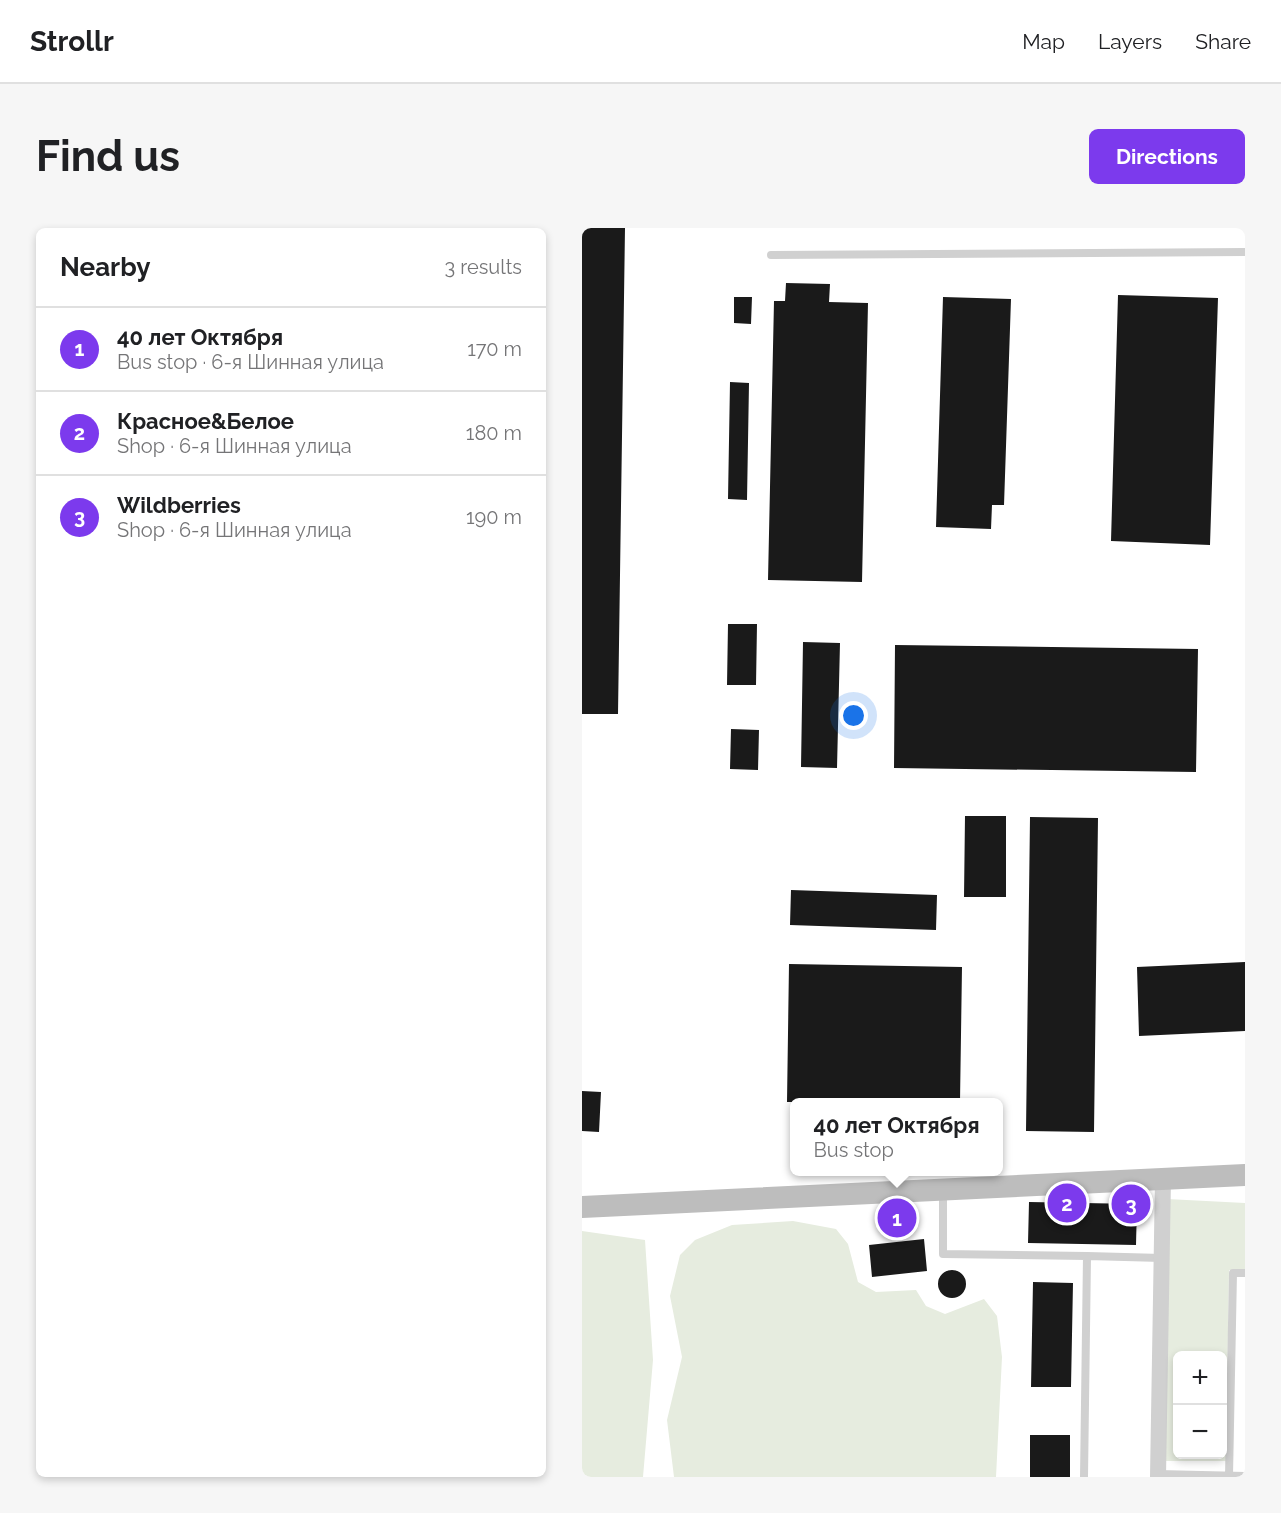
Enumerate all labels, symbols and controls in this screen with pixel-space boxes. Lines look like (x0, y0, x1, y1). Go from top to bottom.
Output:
text: Strollr (30, 25, 114, 58)
text: Map (1022, 29, 1065, 54)
text: Layers (1098, 29, 1162, 54)
text: Share (1195, 29, 1251, 54)
button: Directions (1089, 129, 1245, 184)
text: Find us (36, 132, 180, 181)
text: Nearby (60, 252, 150, 282)
text: 3 results (444, 255, 522, 279)
text: 40 лет Октября (117, 324, 283, 350)
text: 1 (75, 337, 84, 361)
text: 170 m (467, 337, 522, 361)
text: Bus stop · 6-я Шинная улица (117, 350, 384, 374)
text: Красное&Белое (117, 408, 294, 434)
text: 2 (74, 421, 85, 445)
text: 180 m (466, 421, 522, 445)
text: Shop · 6-я Шинная улица (117, 434, 352, 458)
text: Wildberries (117, 492, 241, 518)
text: 3 (74, 505, 85, 529)
text: 190 m (466, 505, 522, 529)
text: Shop · 6-я Шинная улица (117, 518, 352, 542)
your location (839, 701, 868, 730)
popup (790, 1098, 1003, 1176)
text: 40 лет Октября (813, 1112, 980, 1138)
text: Bus stop (813, 1138, 894, 1162)
pin: 2 (1048, 1180, 1086, 1226)
pin: 3 (1112, 1182, 1150, 1226)
pin: 1 (878, 1196, 916, 1240)
map controls (1173, 1351, 1227, 1459)
button: + (1173, 1351, 1227, 1405)
button: − (1173, 1405, 1227, 1459)

